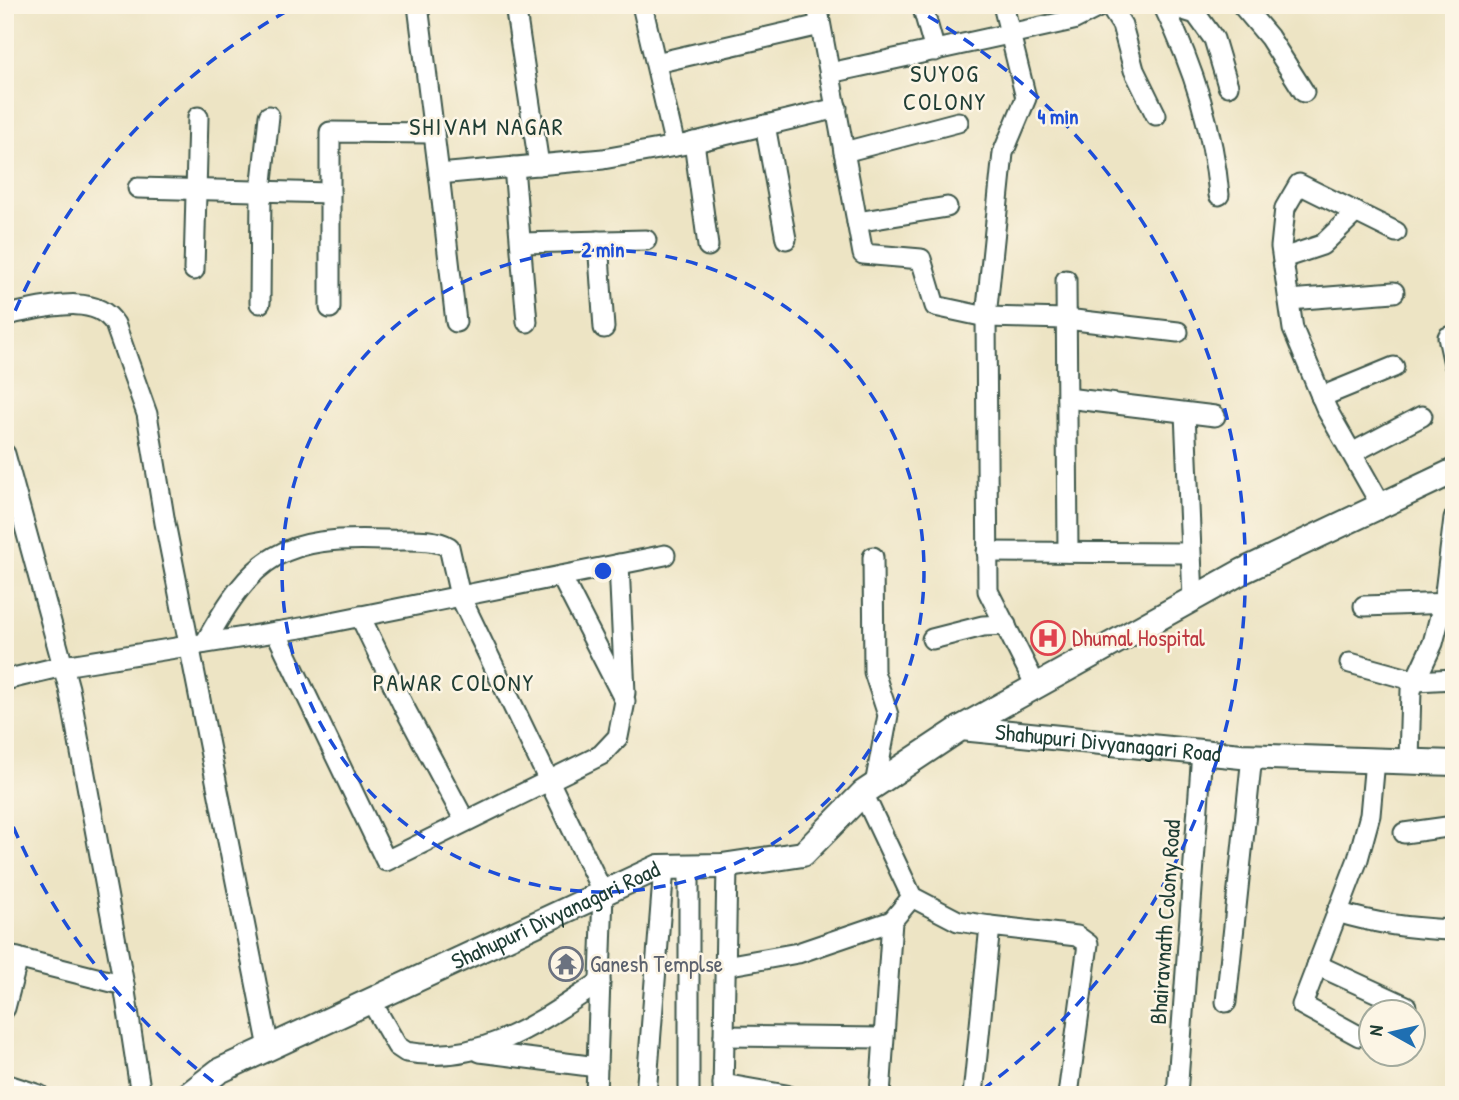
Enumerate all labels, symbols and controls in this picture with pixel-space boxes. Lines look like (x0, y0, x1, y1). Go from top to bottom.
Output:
district label: SUYOG COLONY (903, 57, 987, 117)
text: 4 min (1037, 102, 1079, 131)
district label: SHIVAM NAGAR (409, 110, 565, 142)
text: 2 min (581, 235, 625, 264)
centre of rings (591, 559, 615, 583)
hospital icon: Dhumal Hospital (1029, 619, 1067, 657)
place label: Dhumal Hospital (1072, 622, 1206, 653)
district label: PAWAR COLONY (373, 666, 535, 698)
street label: Shahupuri Divyanagari Road (994, 716, 1222, 769)
street label: Bhairavnath Colony Road (1142, 819, 1187, 1025)
street label: Shahupuri Divyanagari Road (446, 853, 664, 976)
temple icon: Ganesh Templse (547, 945, 585, 983)
place label: Ganesh Templse (590, 948, 723, 979)
north arrow (1358, 998, 1428, 1068)
text: N (1362, 1024, 1389, 1037)

